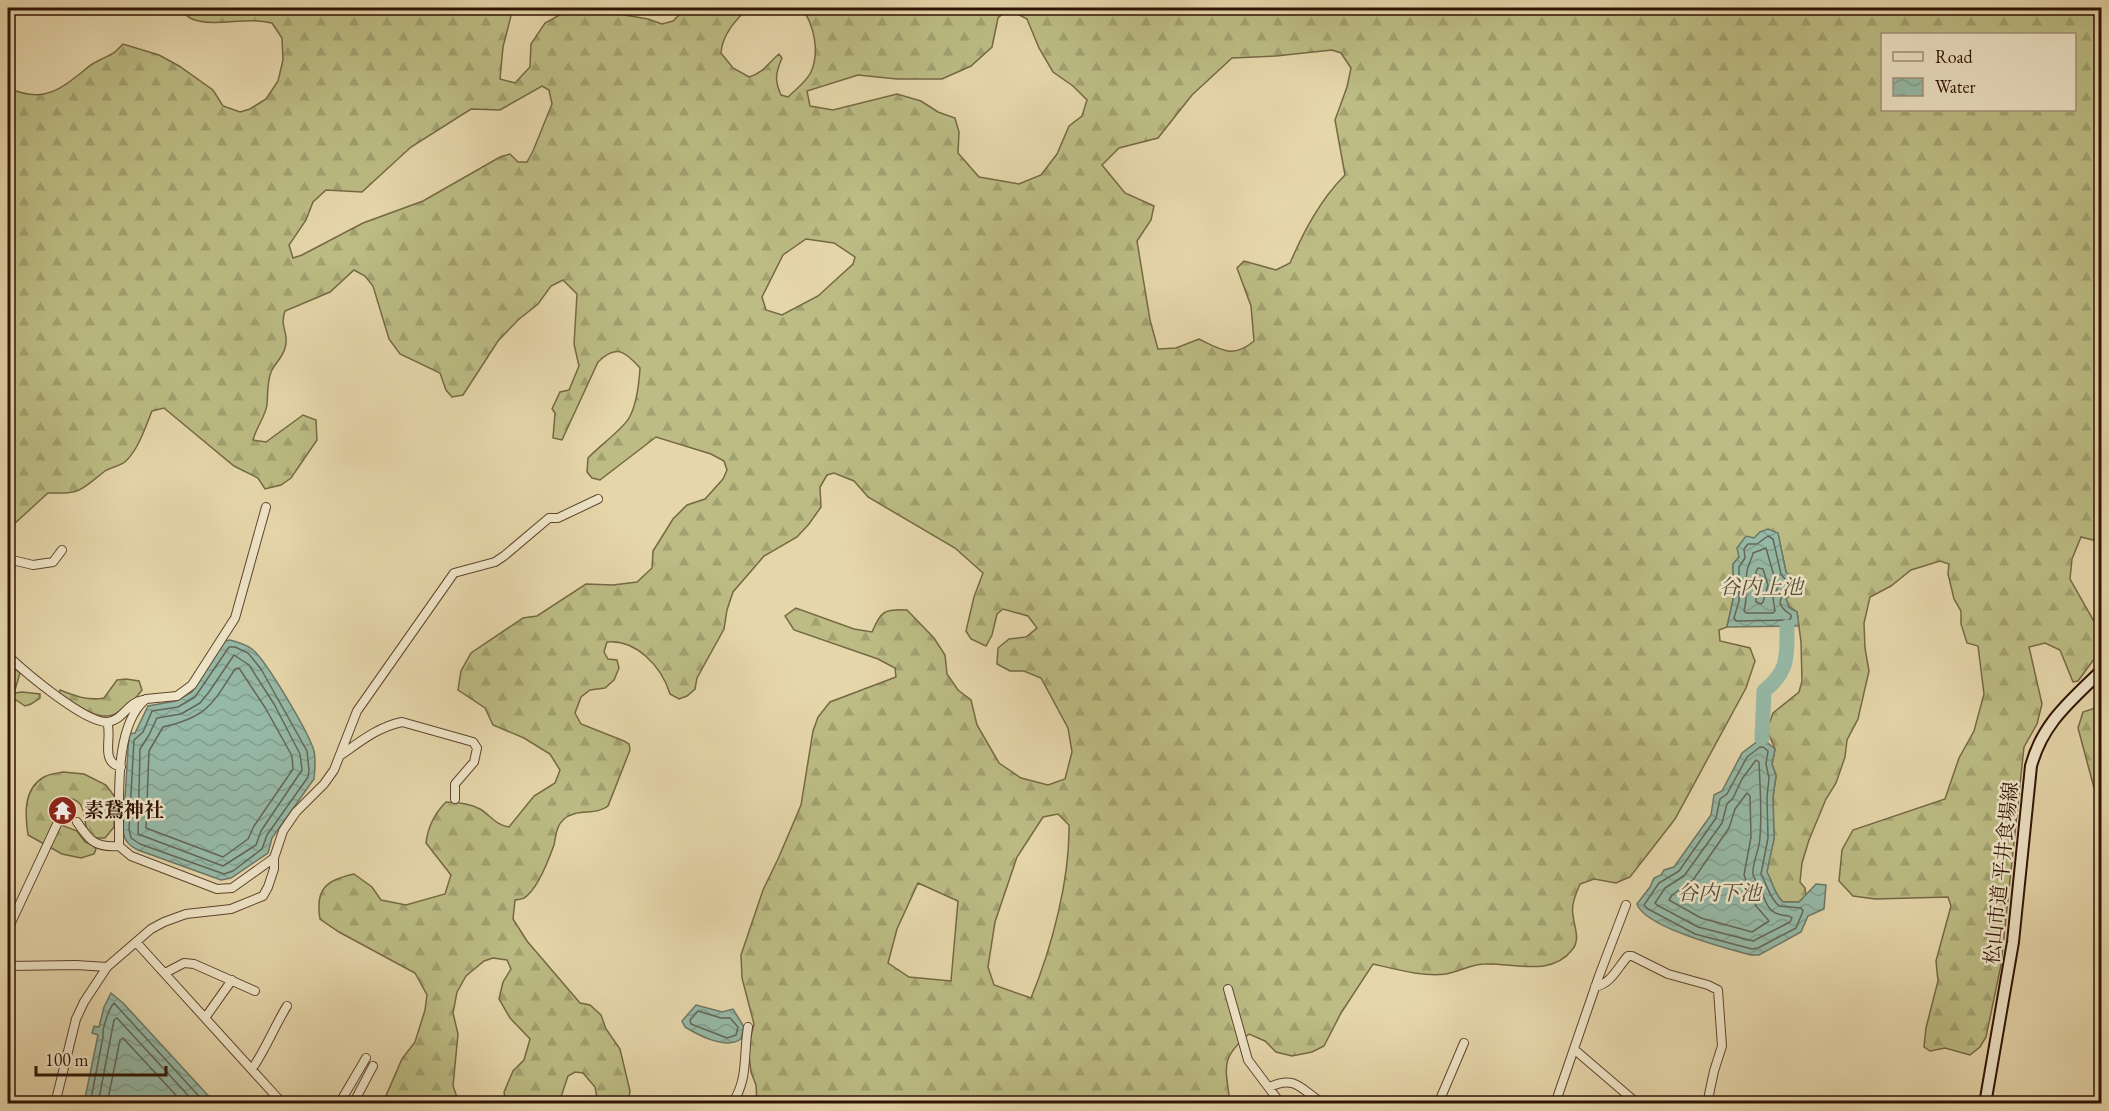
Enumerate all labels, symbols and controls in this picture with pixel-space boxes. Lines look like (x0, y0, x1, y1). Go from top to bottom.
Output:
legend (1881, 33, 2076, 111)
text: Road (1935, 45, 1974, 68)
text: Water (1935, 75, 1976, 98)
water label: 谷内上池 (1719, 573, 1805, 600)
street label: 松山市道 平井食場線 (1978, 780, 2024, 966)
temple icon: 素鵞神社 (47, 794, 79, 826)
place label: 素鵞神社 (84, 797, 164, 823)
water label: 谷内下池 (1677, 879, 1763, 906)
scale bar (36, 1039, 166, 1077)
text: 100 m (45, 1048, 89, 1071)

